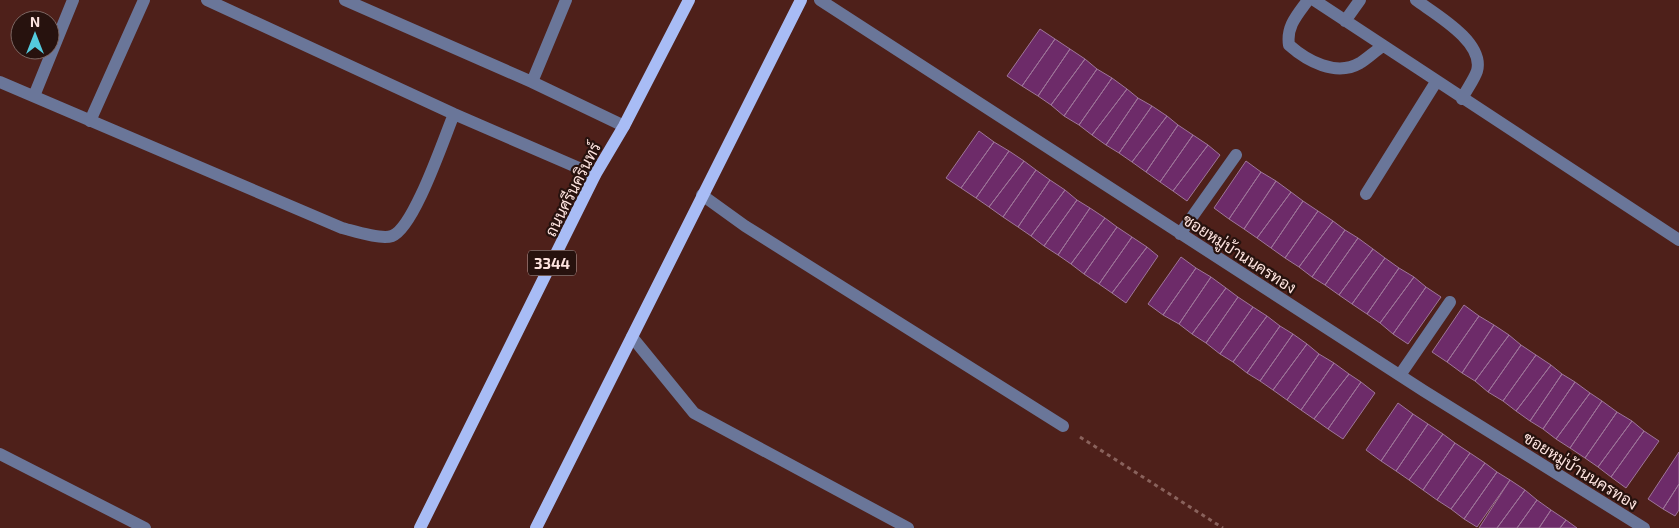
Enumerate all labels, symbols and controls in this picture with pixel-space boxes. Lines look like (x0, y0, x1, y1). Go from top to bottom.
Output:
north arrow (10, 10, 60, 60)
text: N (30, 13, 40, 30)
street label: ถนนศรีนครินทร์ (538, 138, 604, 239)
street label: ซอยหมู่บ้านนครทอง (1178, 209, 1300, 299)
road number: 3344 (528, 250, 576, 276)
street label: ซอยหมู่บ้านนครทอง (1519, 427, 1642, 515)

